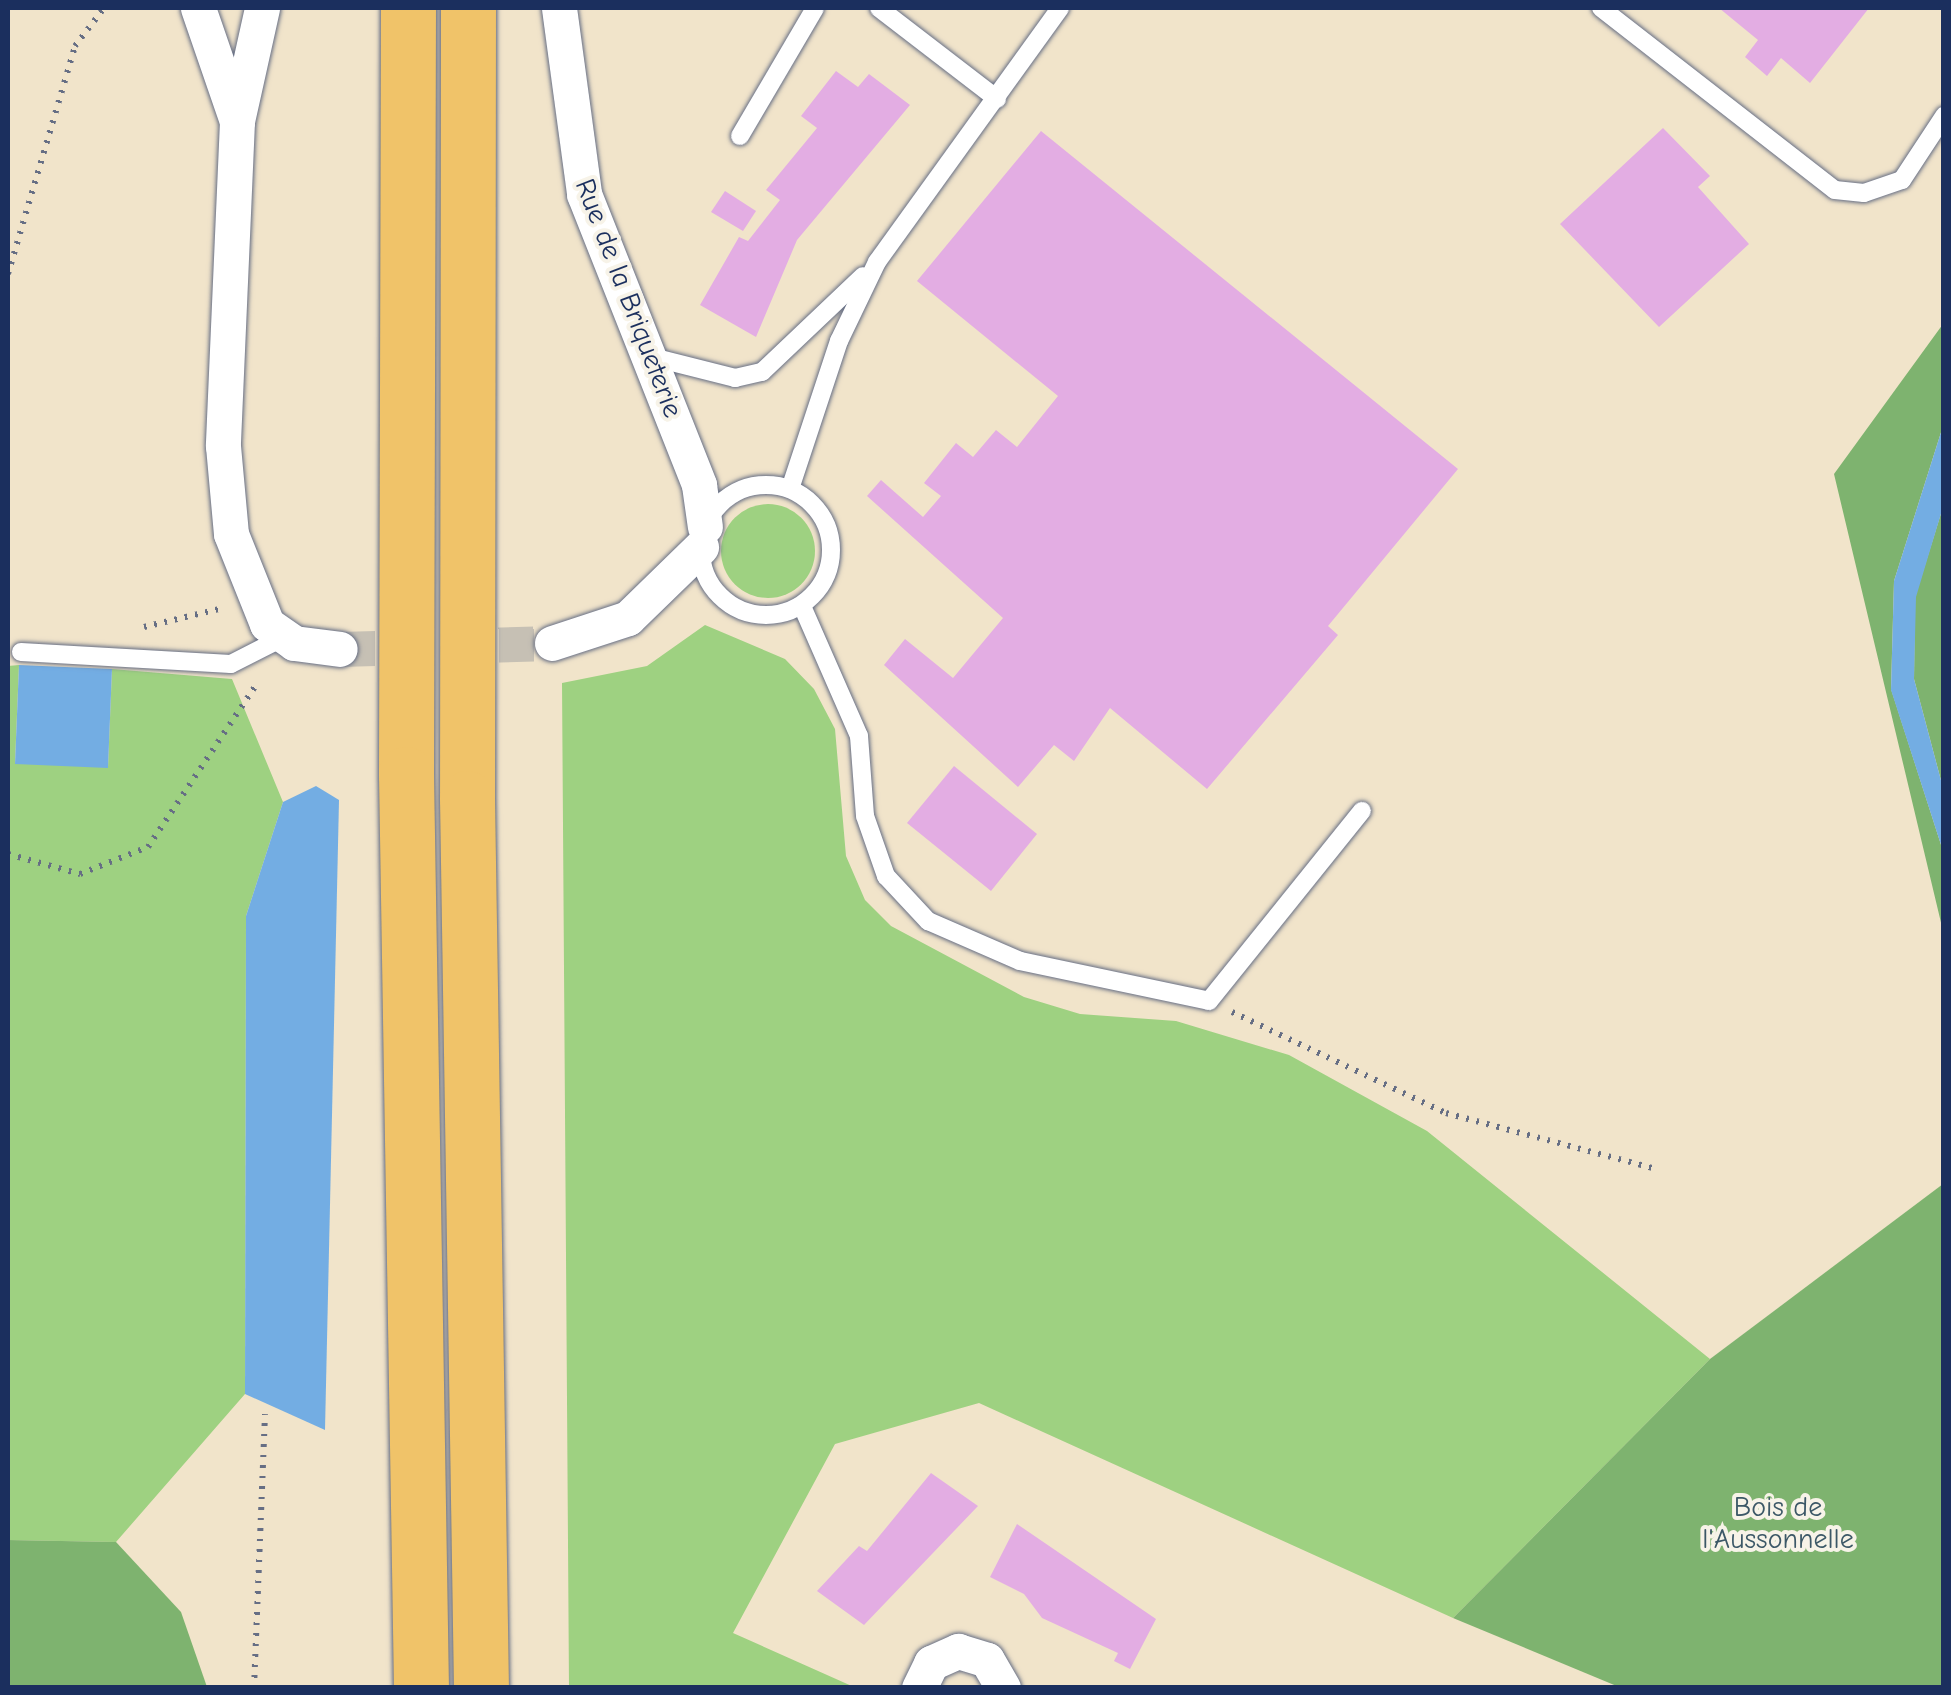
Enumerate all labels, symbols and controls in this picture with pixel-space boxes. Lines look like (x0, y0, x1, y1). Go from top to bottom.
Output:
street label: Rue de la Briqueterie (568, 174, 690, 422)
park label: Bois de l'Aussonnelle (1702, 1490, 1854, 1556)

